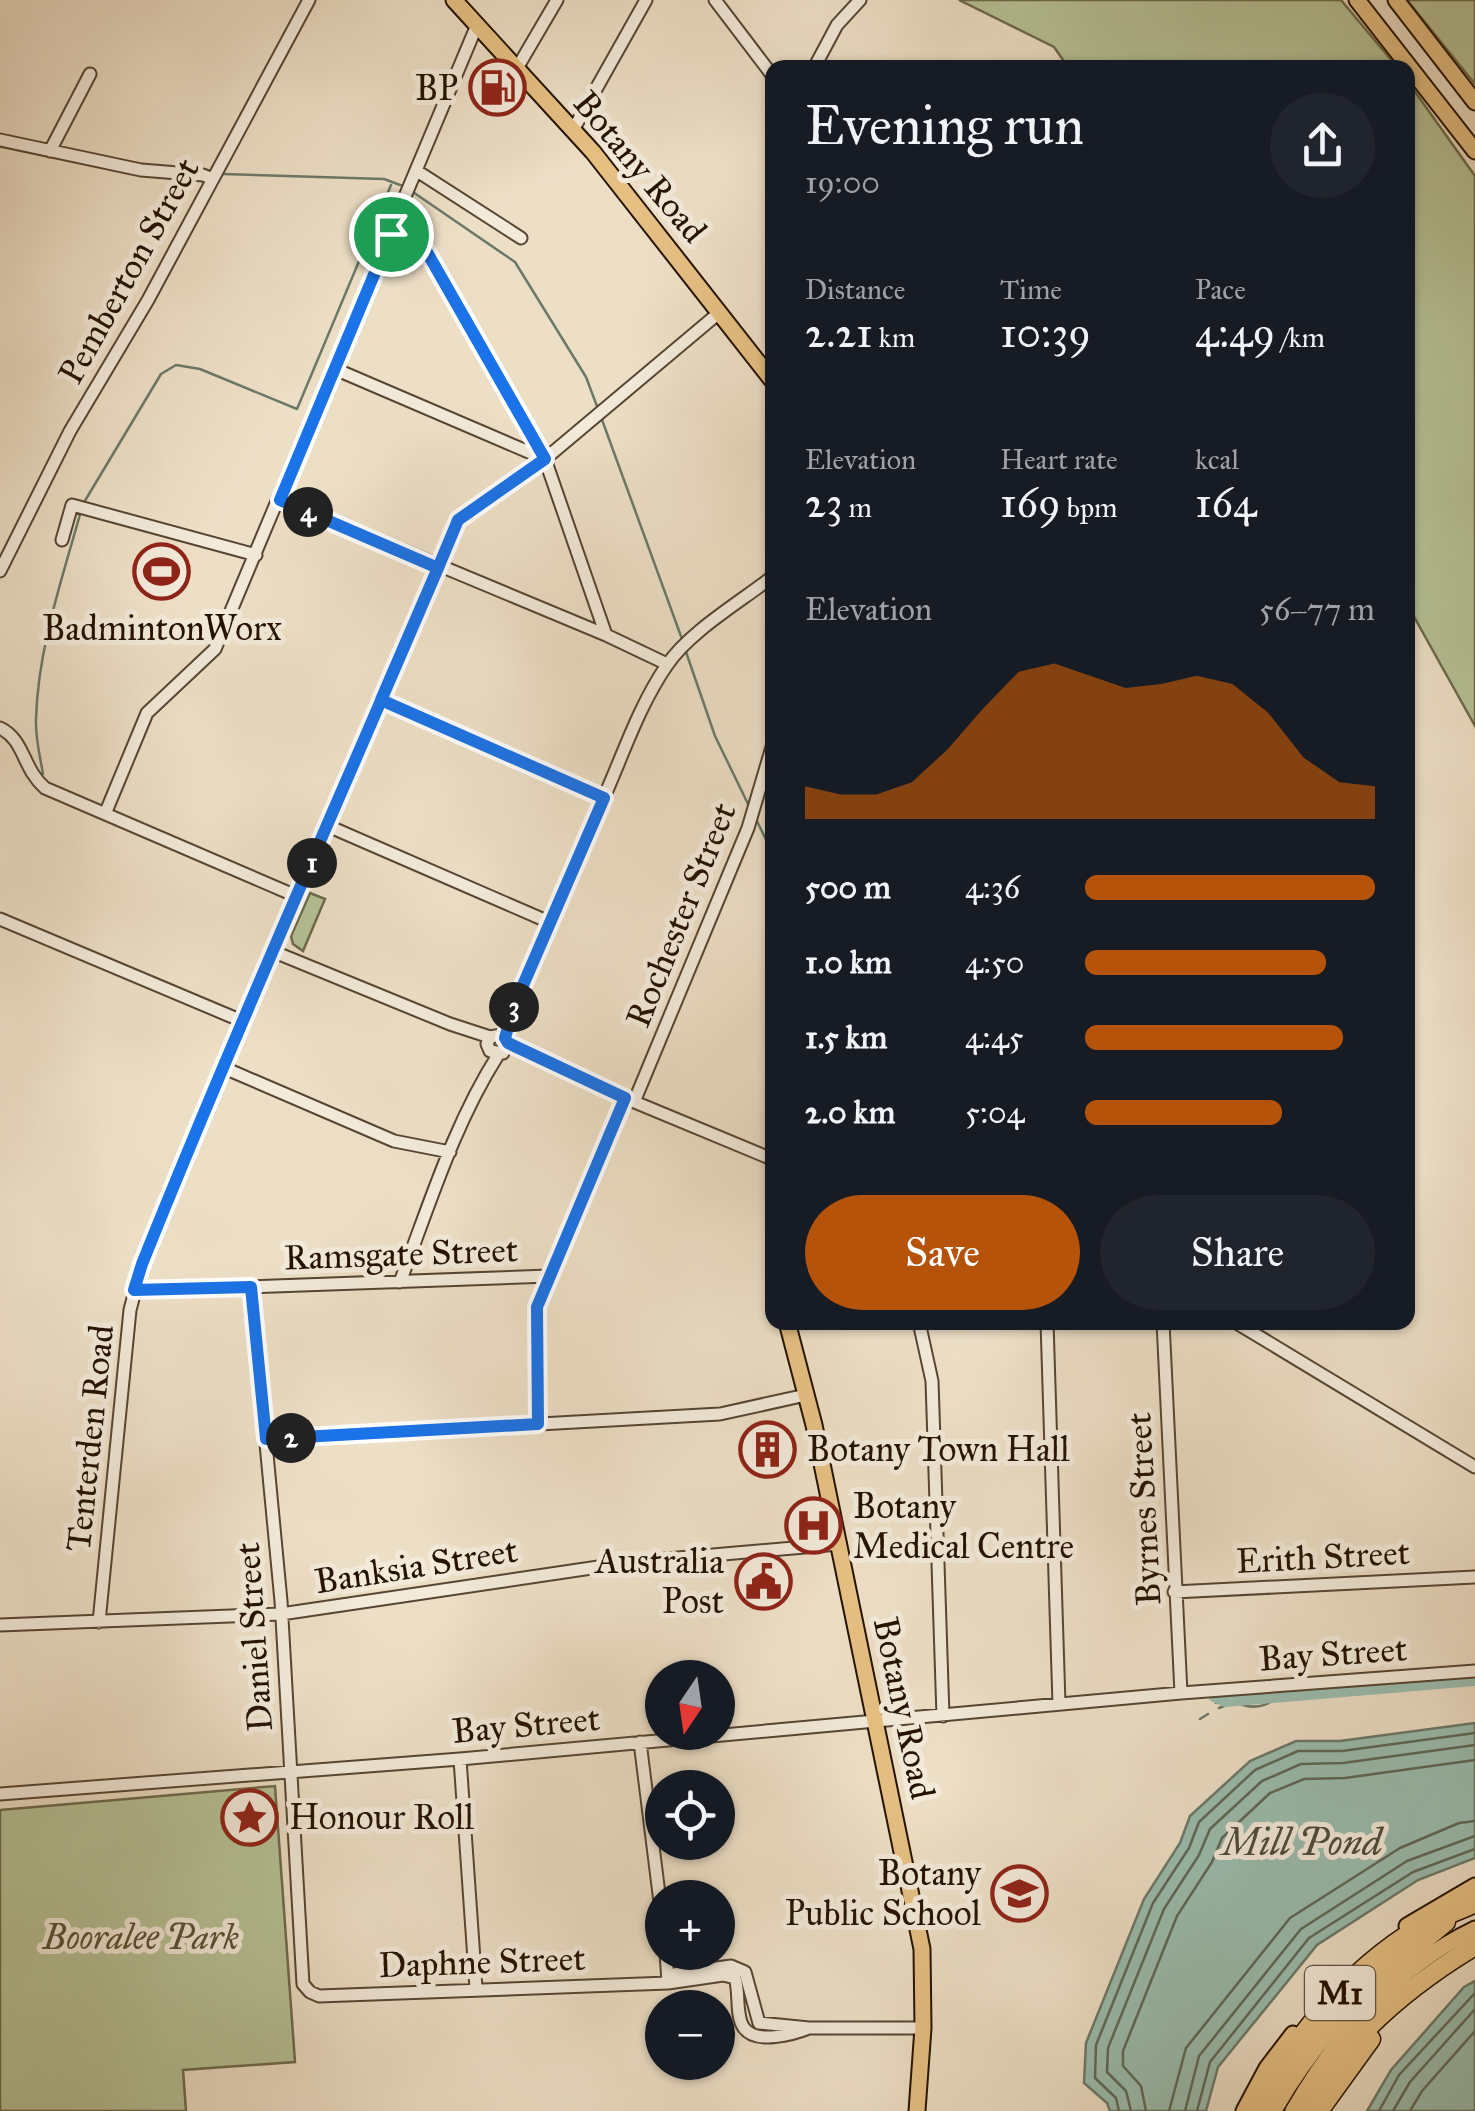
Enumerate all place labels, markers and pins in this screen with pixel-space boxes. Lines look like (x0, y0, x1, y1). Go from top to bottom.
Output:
fuel station icon: BP (467, 58, 527, 118)
place label: BP (415, 67, 458, 110)
pin (349, 192, 434, 277)
pin: 4 (283, 487, 333, 537)
sports icon: BadmintonWorx (132, 542, 192, 602)
place label: BadmintonWorx (42, 607, 282, 650)
pin: 1 (287, 838, 337, 888)
pin: 3 (489, 982, 539, 1032)
pin: 2 (266, 1413, 316, 1463)
building icon: Botany Town Hall (738, 1419, 798, 1479)
place label: Botany Town Hall (807, 1428, 1070, 1471)
place label: Botany Medical Centre (853, 1485, 1074, 1568)
hospital icon: Botany Medical Centre (784, 1496, 844, 1556)
place label: Australia Post (593, 1540, 724, 1623)
public building icon: Australia Post (733, 1551, 793, 1611)
place icon: Honour Roll (220, 1787, 280, 1847)
place label: Honour Roll (289, 1796, 474, 1839)
place label: Botany Public School (785, 1852, 982, 1935)
school or university icon: Botany Public School (990, 1863, 1050, 1923)

